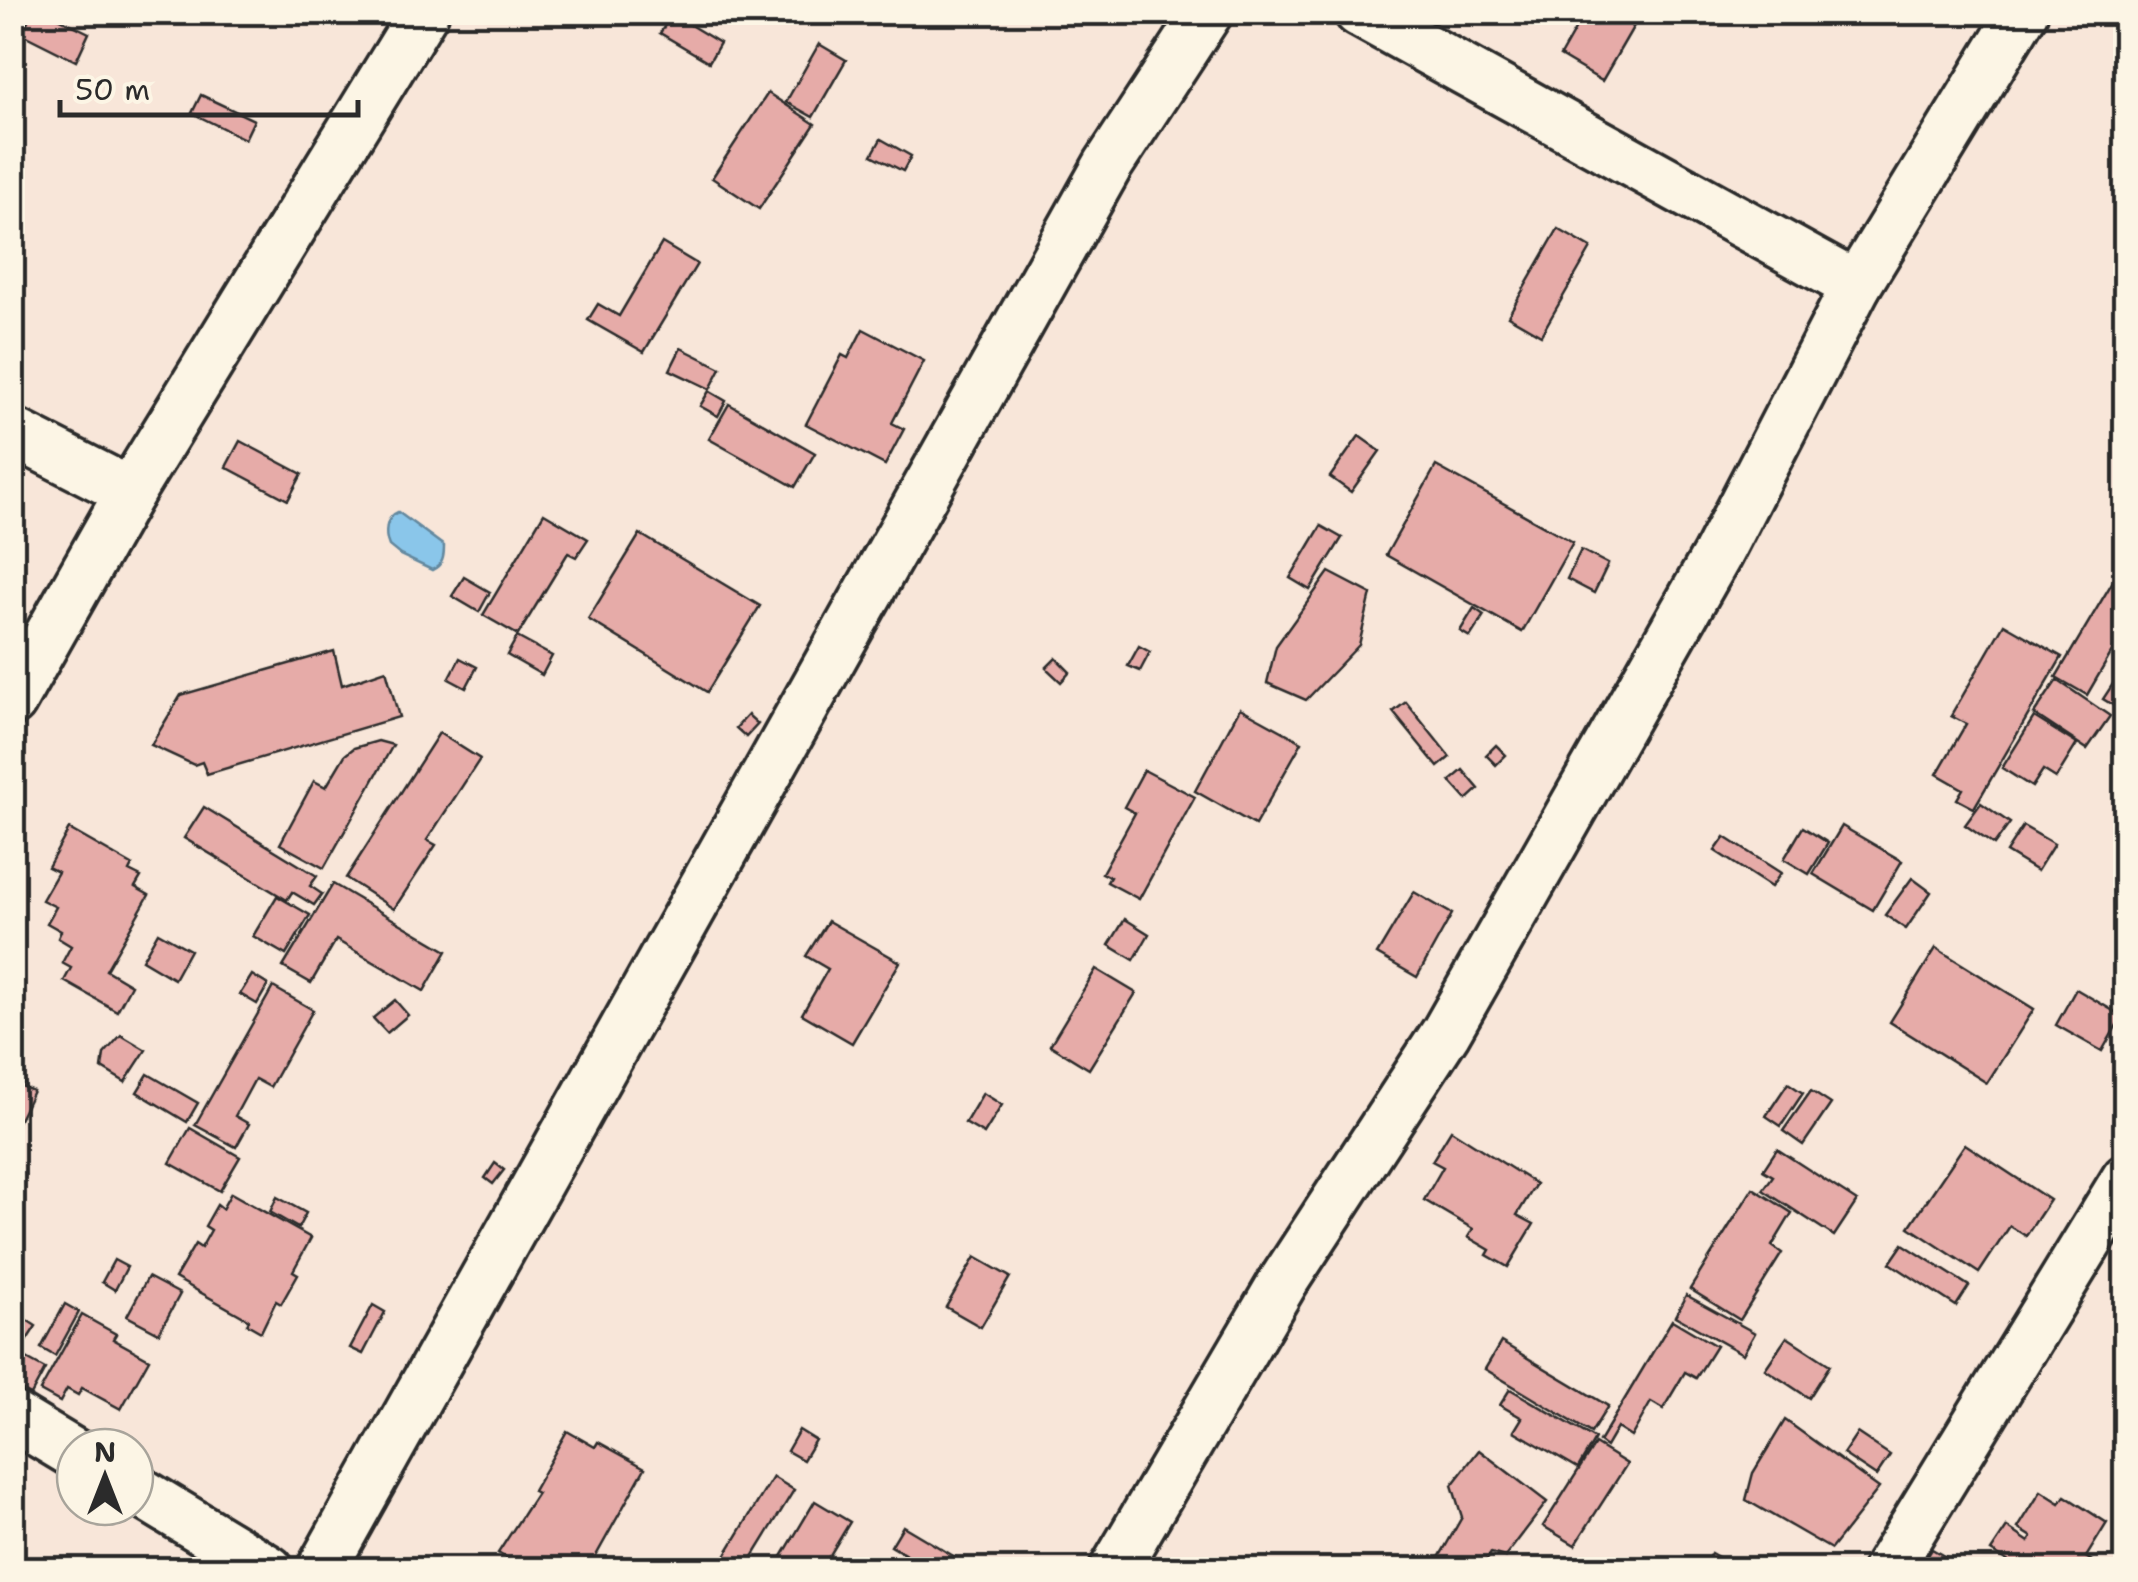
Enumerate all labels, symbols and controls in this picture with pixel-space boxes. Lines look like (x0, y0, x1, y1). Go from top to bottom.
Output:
scale bar (60, 55, 358, 117)
text: 50 m (75, 69, 150, 110)
north arrow (55, 1427, 155, 1527)
text: N (94, 1433, 116, 1471)

